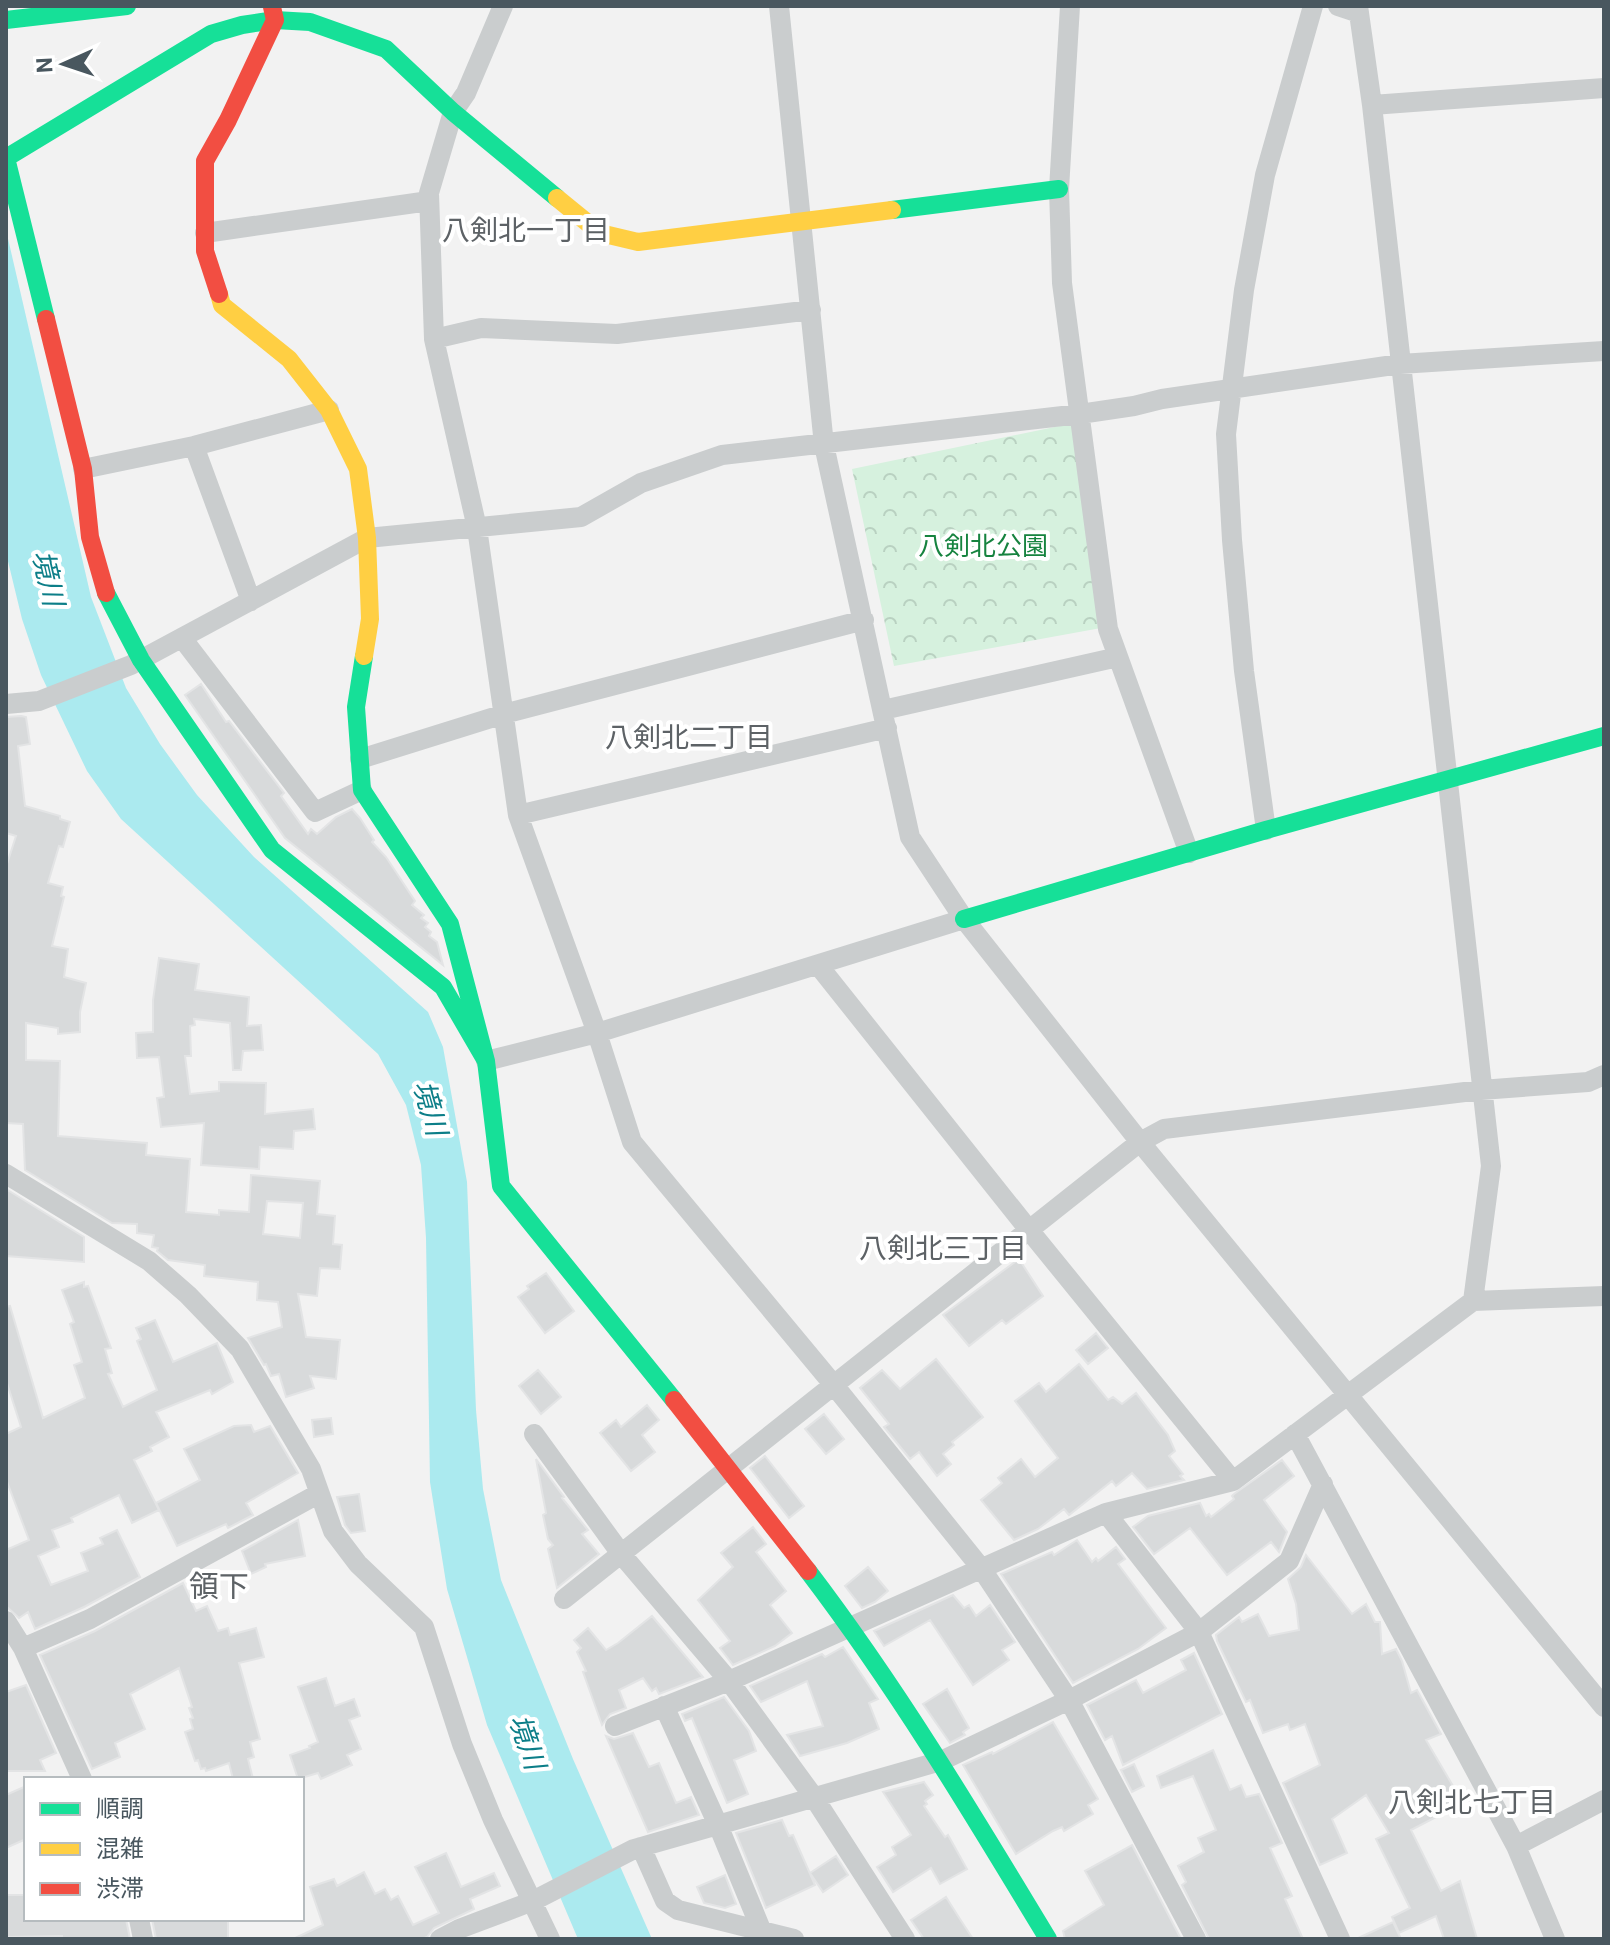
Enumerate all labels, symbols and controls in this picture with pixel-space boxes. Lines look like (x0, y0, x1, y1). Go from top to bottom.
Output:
north arrow (24, 24, 104, 104)
text: N (32, 57, 57, 73)
district label: 八剣北一丁目 (442, 214, 610, 247)
park label: 八剣北公園 (918, 531, 1048, 561)
water label: 境川 (26, 547, 71, 612)
district label: 八剣北二丁目 (605, 721, 773, 754)
water label: 境川 (406, 1077, 454, 1142)
district label: 八剣北三丁目 (859, 1232, 1027, 1265)
district label: 領下 (189, 1569, 249, 1604)
water label: 境川 (502, 1710, 553, 1777)
legend (24, 1777, 304, 1921)
district label: 八剣北七丁目 (1388, 1786, 1556, 1819)
text: 順調 (96, 1795, 144, 1823)
text: 混雑 (96, 1835, 144, 1863)
text: 渋滞 (96, 1875, 144, 1903)

